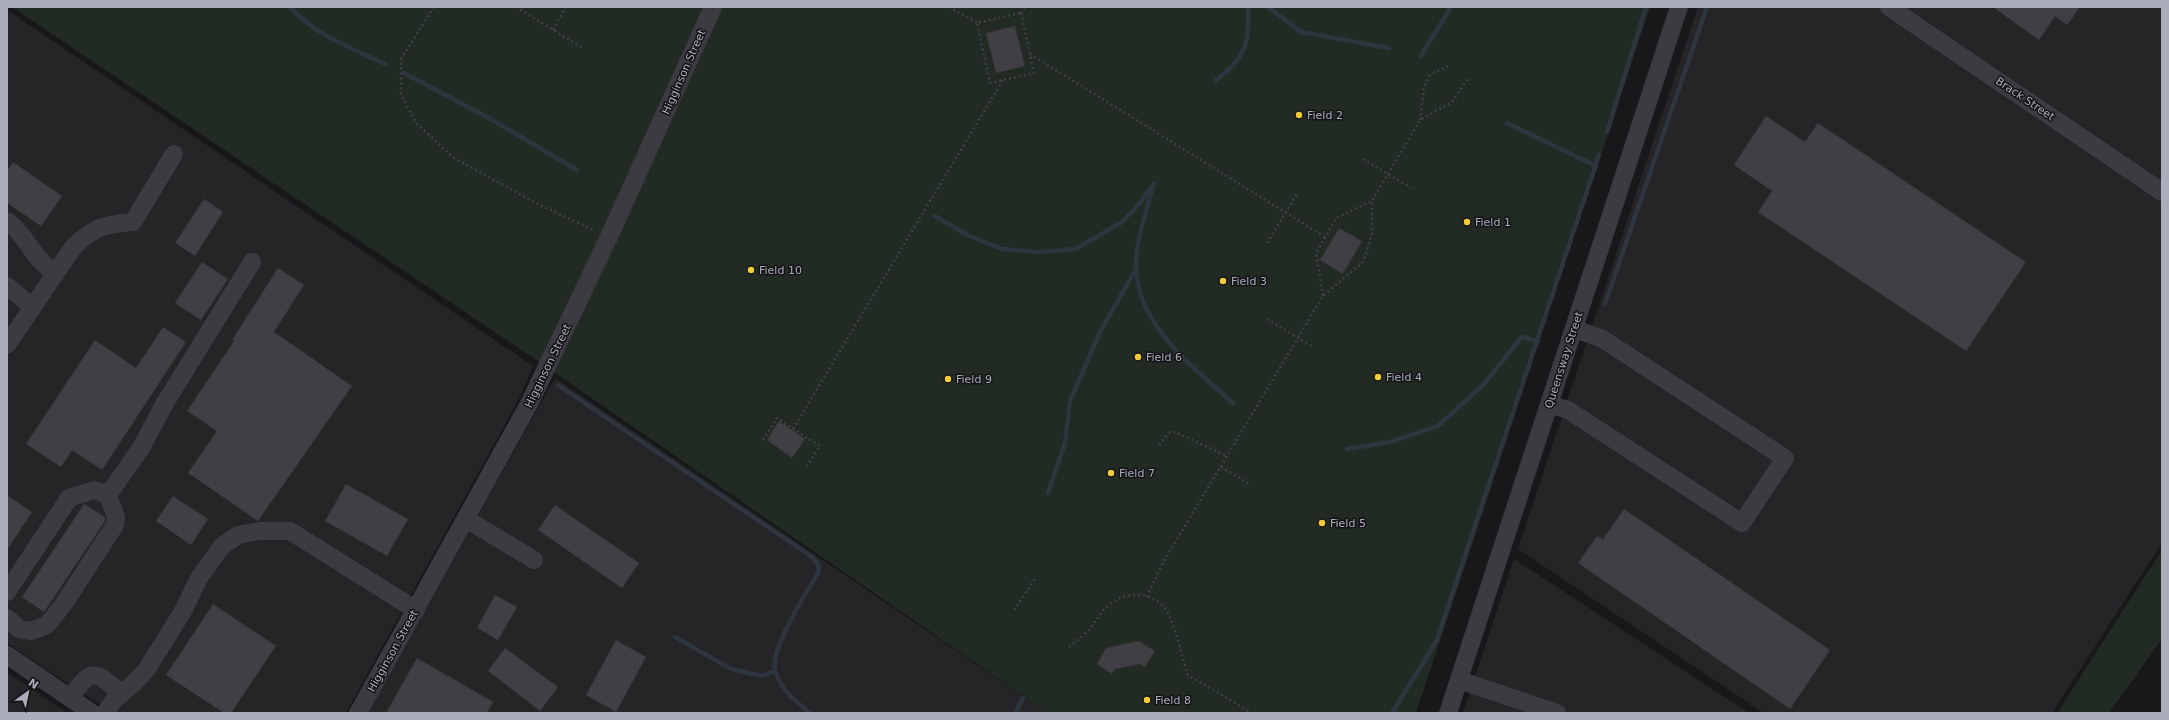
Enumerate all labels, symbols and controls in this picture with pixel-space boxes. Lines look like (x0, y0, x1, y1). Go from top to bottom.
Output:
street label: Higginson Street (659, 27, 709, 117)
street label: Brack Street (1993, 75, 2057, 124)
place label: Field 2 (1307, 109, 1343, 122)
marker: Field 2 (1294, 110, 1304, 120)
place label: Field 1 (1475, 216, 1511, 229)
marker: Field 1 (1462, 217, 1472, 227)
place label: Field 10 (759, 264, 802, 277)
marker: Field 10 (746, 265, 756, 275)
place label: Field 3 (1231, 275, 1267, 288)
marker: Field 3 (1218, 276, 1228, 286)
street label: Queensway Street (1542, 309, 1586, 410)
street label: Higginson Street (522, 321, 574, 410)
place label: Field 6 (1146, 351, 1182, 364)
marker: Field 6 (1133, 352, 1143, 362)
place label: Field 4 (1386, 371, 1422, 384)
marker: Field 4 (1373, 372, 1383, 382)
place label: Field 9 (956, 373, 992, 386)
marker: Field 9 (943, 374, 953, 384)
place label: Field 7 (1119, 467, 1155, 480)
marker: Field 7 (1106, 468, 1116, 478)
place label: Field 5 (1330, 517, 1366, 530)
marker: Field 5 (1317, 518, 1327, 528)
street label: Higginson Street (365, 607, 421, 694)
north arrow (8, 672, 48, 712)
text: N (26, 676, 41, 692)
place label: Field 8 (1155, 694, 1191, 707)
marker: Field 8 (1142, 695, 1152, 705)

